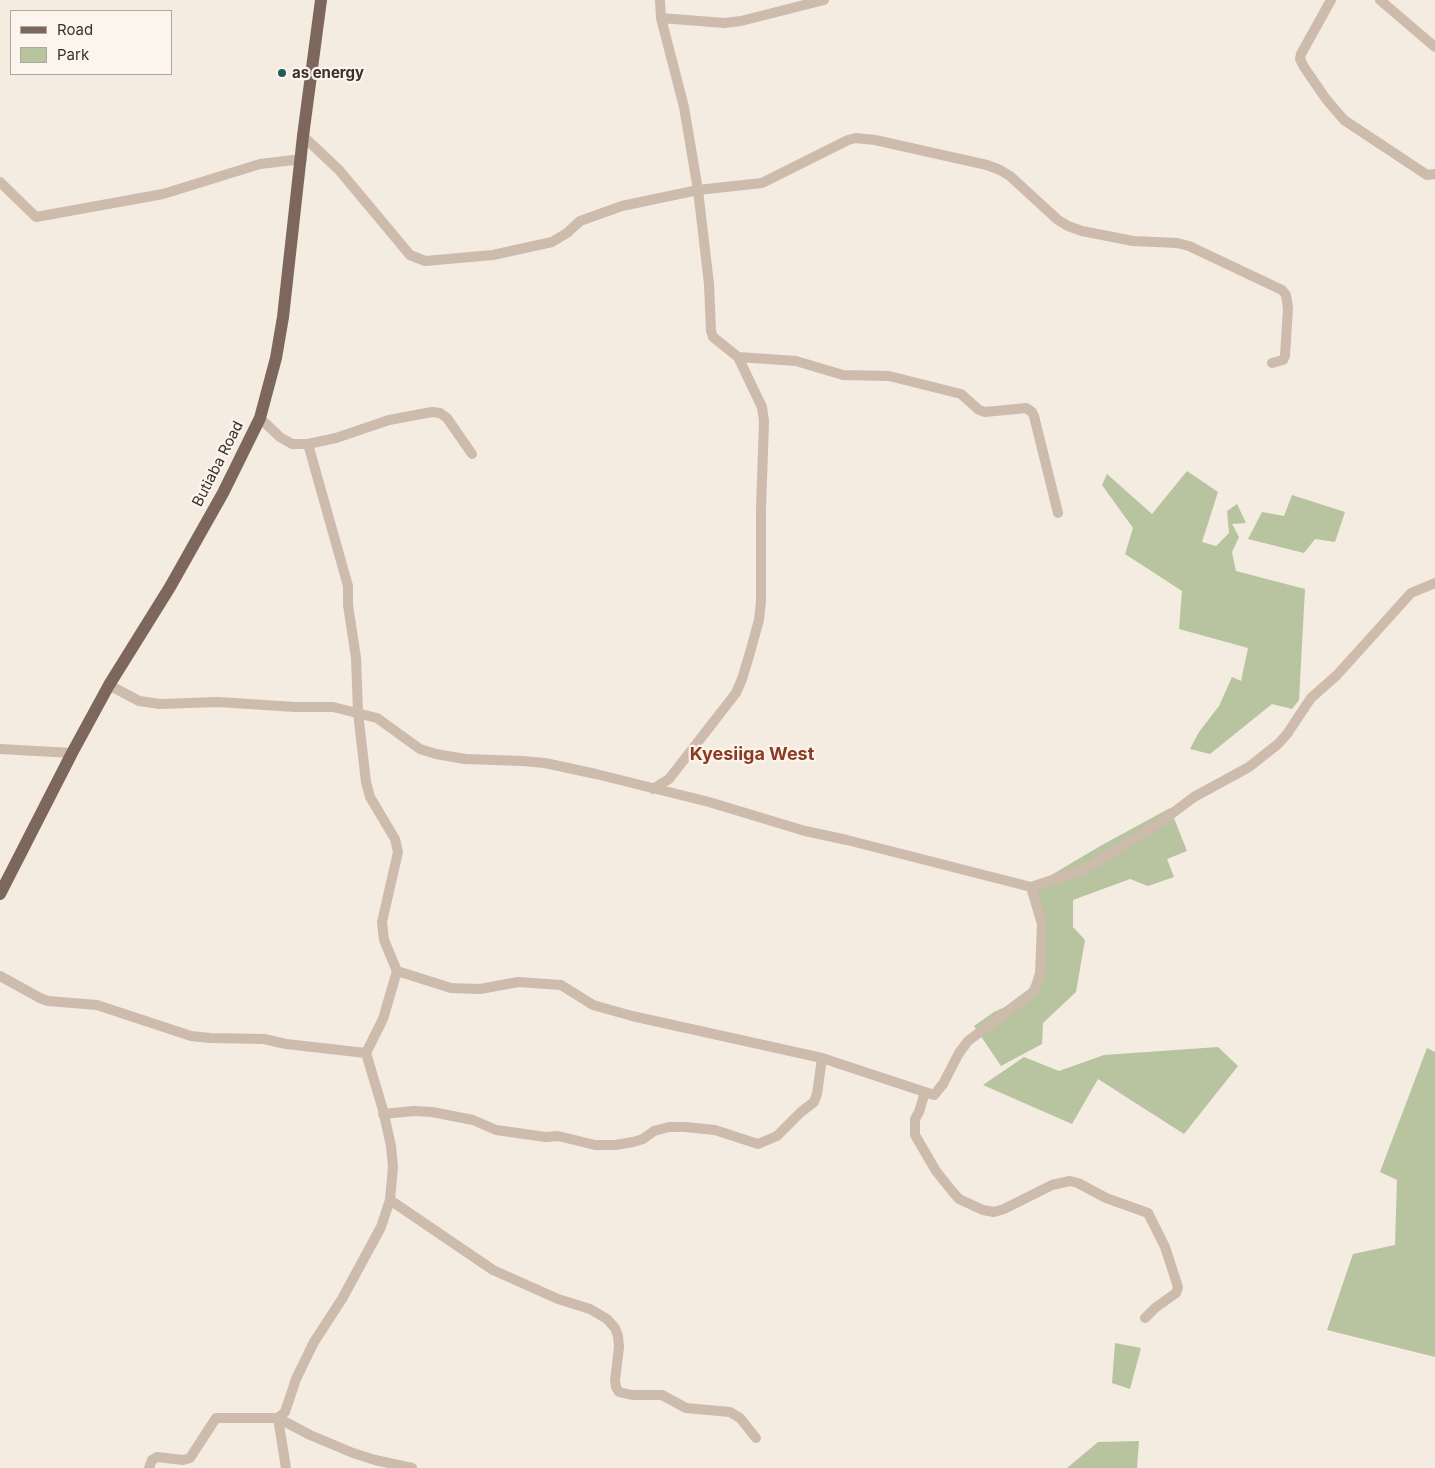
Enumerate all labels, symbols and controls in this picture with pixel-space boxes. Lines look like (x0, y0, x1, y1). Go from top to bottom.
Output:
legend (10, 10, 172, 75)
text: Road (57, 20, 93, 39)
text: Park (57, 45, 89, 64)
place label: as energy (292, 64, 364, 82)
marker: as energy (276, 67, 288, 79)
street label: Butiaba Road (189, 418, 247, 510)
district label: Kyesiiga West (690, 744, 814, 766)

